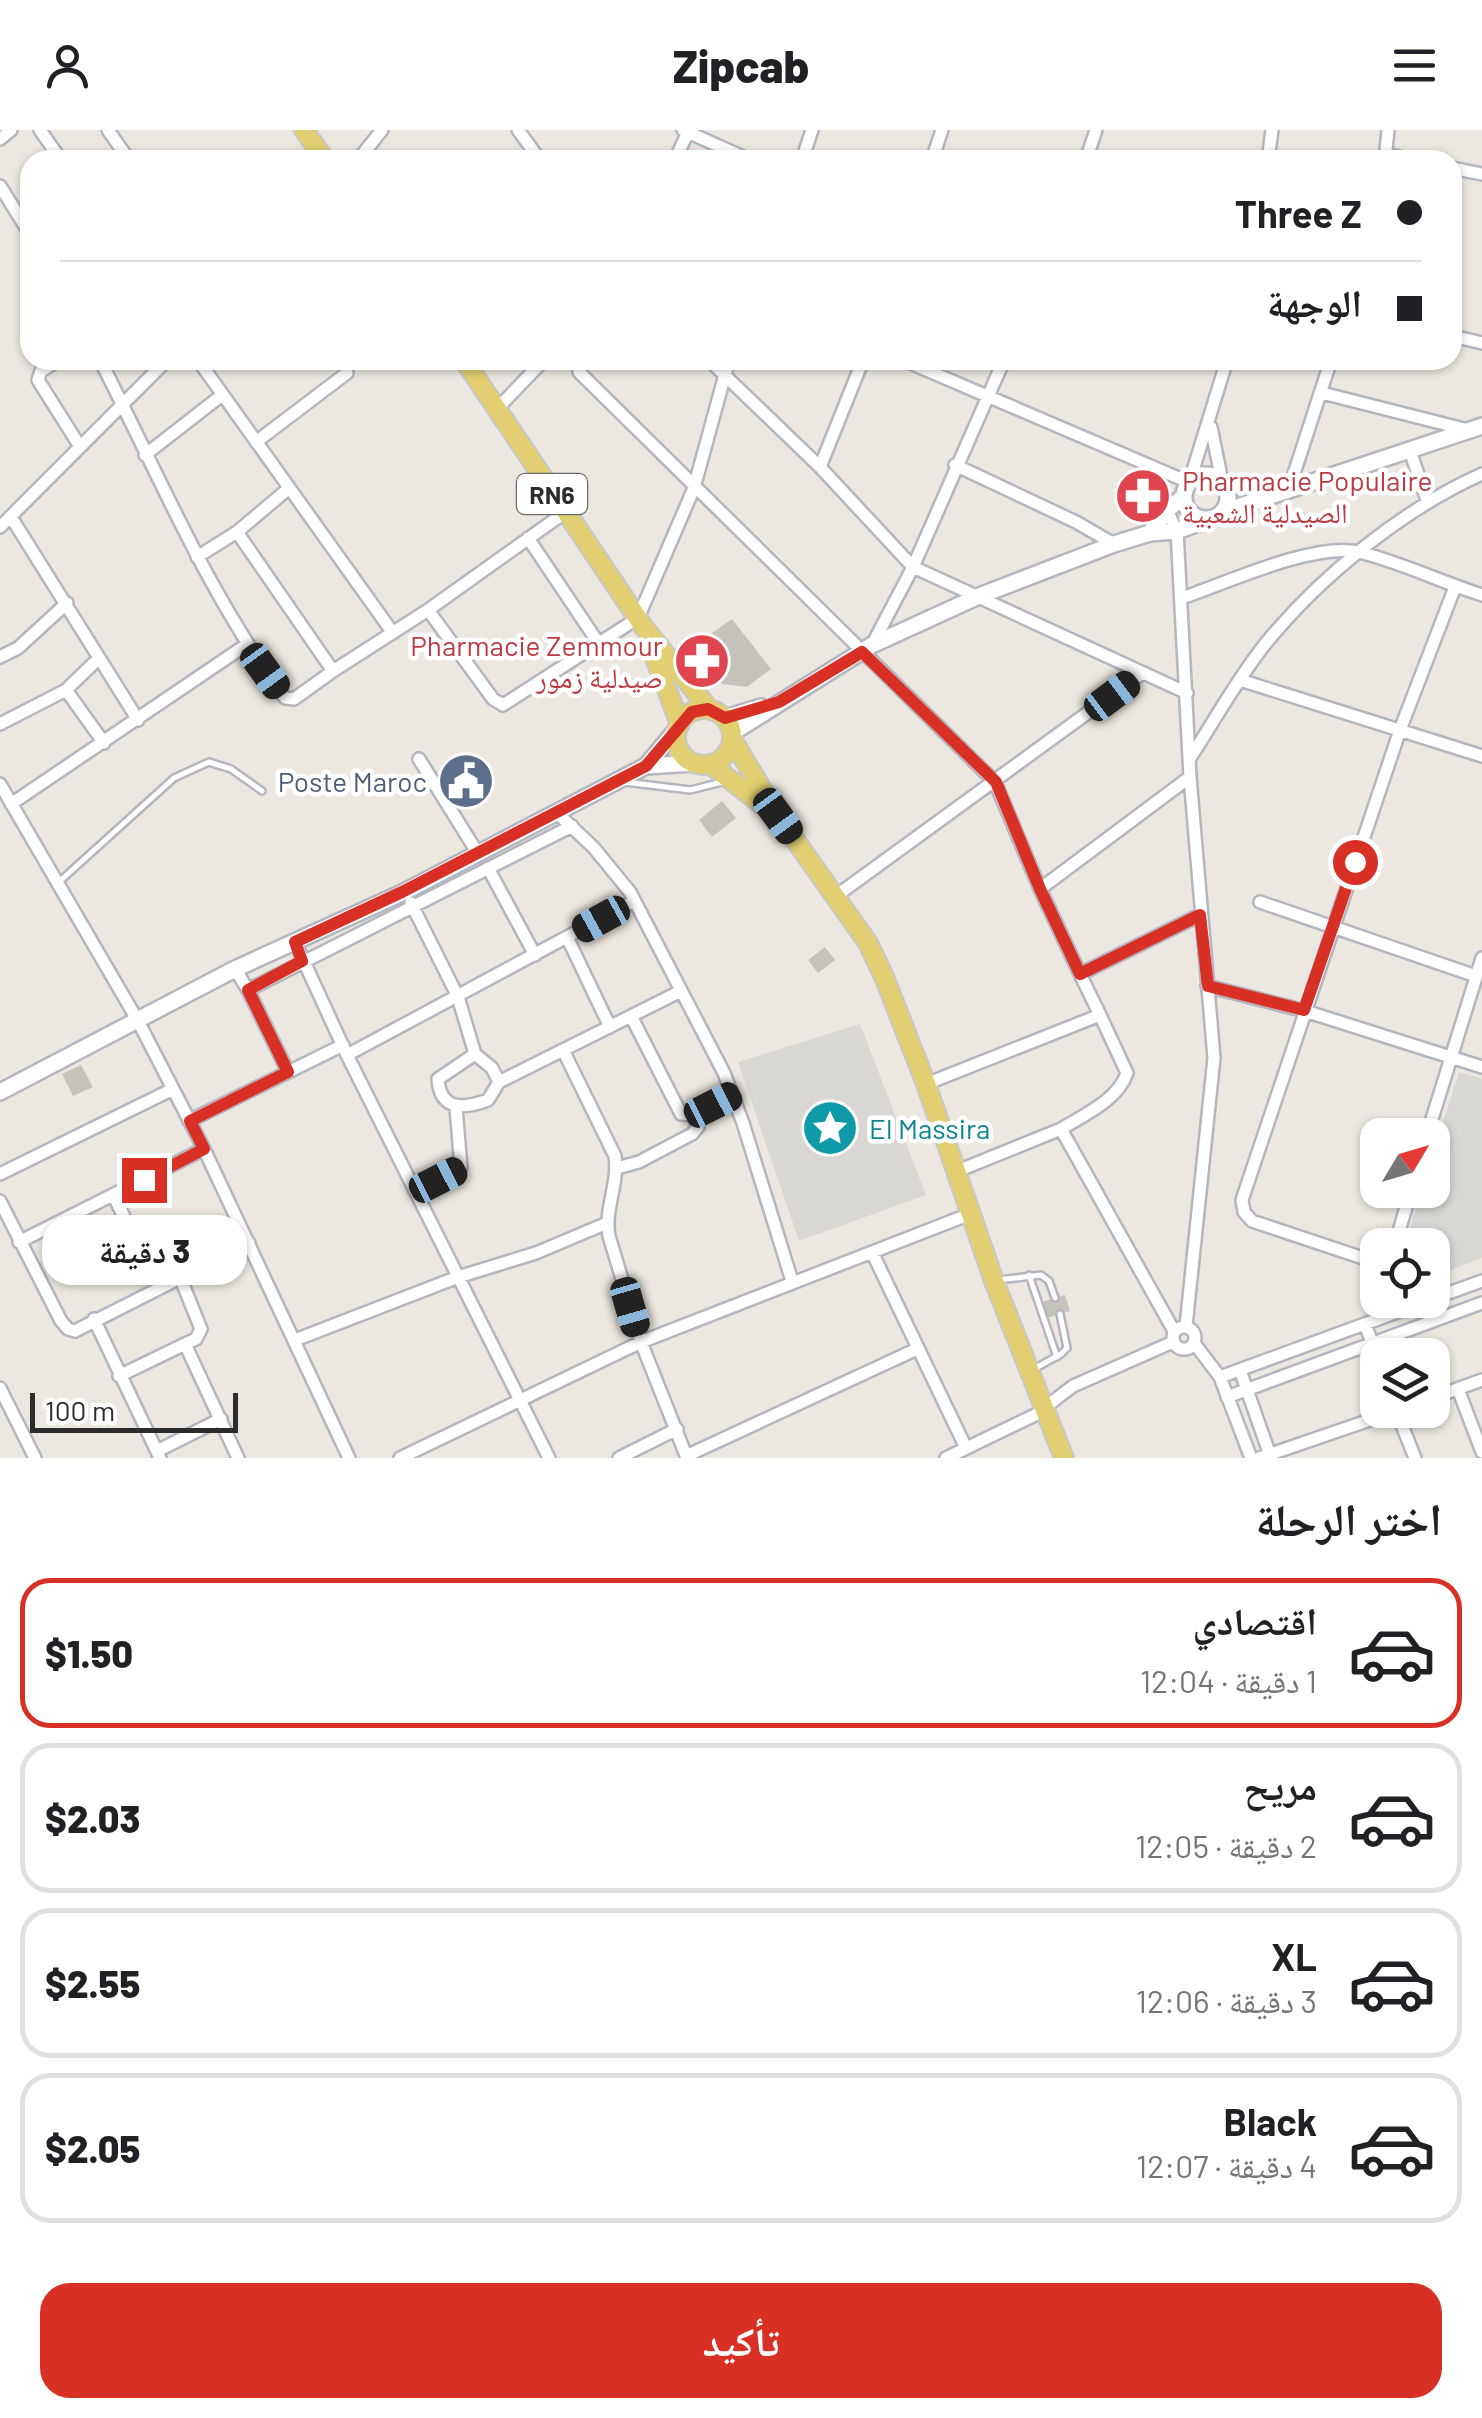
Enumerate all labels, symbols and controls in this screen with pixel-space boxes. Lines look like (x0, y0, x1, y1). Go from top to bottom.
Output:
icon: person (40, 38, 95, 93)
text: Zipcab (673, 38, 809, 92)
icon: menu (1387, 38, 1442, 93)
text: Three Z (1235, 190, 1362, 236)
text: الوجهة (1267, 279, 1362, 325)
place label: Pharmacie Populaire الصيدلية الشعبية (1182, 463, 1433, 529)
pharmacy icon: Pharmacie Populaire الصيدلية الشعبية (1113, 466, 1173, 526)
road number: RN6 (517, 474, 587, 514)
place label: Pharmacie Zemmour صيدلية زمور (410, 628, 663, 694)
pharmacy icon: Pharmacie Zemmour صيدلية زمور (672, 631, 732, 691)
car (235, 638, 295, 704)
car (1079, 666, 1145, 726)
public building icon: Poste Maroc (436, 751, 496, 811)
place label: Poste Maroc (278, 764, 427, 798)
car (748, 783, 808, 849)
route start (1333, 840, 1378, 885)
car (567, 891, 635, 947)
car (679, 1078, 747, 1132)
place icon: El Massira (800, 1098, 860, 1158)
place label: El Massira (869, 1111, 990, 1145)
north arrow (1360, 1118, 1450, 1208)
map controls (1360, 1118, 1450, 1428)
car (404, 1153, 472, 1207)
route end (122, 1158, 167, 1203)
callout: 3 دقيقة (42, 1215, 246, 1285)
button: locate (1360, 1228, 1450, 1318)
text: 3 دقيقة (99, 1231, 190, 1269)
car (607, 1274, 653, 1340)
button: layers (1360, 1338, 1450, 1428)
scale bar (30, 1388, 238, 1432)
text: 100 m (45, 1393, 115, 1427)
text: اختر الرحلة (1256, 1491, 1442, 1545)
text: اقتصادي (1193, 1597, 1317, 1643)
icon: car (1347, 1608, 1437, 1698)
text: $1.50 (45, 1630, 133, 1676)
text: 1 دقيقة · 12:04 (1140, 1661, 1317, 1699)
text: مريح (1243, 1762, 1317, 1808)
icon: car (1347, 1773, 1437, 1863)
text: $2.03 (45, 1795, 140, 1841)
text: 2 دقيقة · 12:05 (1135, 1826, 1317, 1864)
text: XL (1271, 1933, 1317, 1979)
icon: car (1347, 1938, 1437, 2028)
text: $2.55 (45, 1960, 140, 2006)
text: 3 دقيقة · 12:06 (1136, 1981, 1317, 2019)
text: Black (1223, 2098, 1317, 2144)
icon: car (1347, 2103, 1437, 2193)
text: $2.05 (45, 2125, 140, 2171)
text: 4 دقيقة · 12:07 (1136, 2146, 1317, 2184)
button: تأكيد (40, 2283, 1442, 2398)

